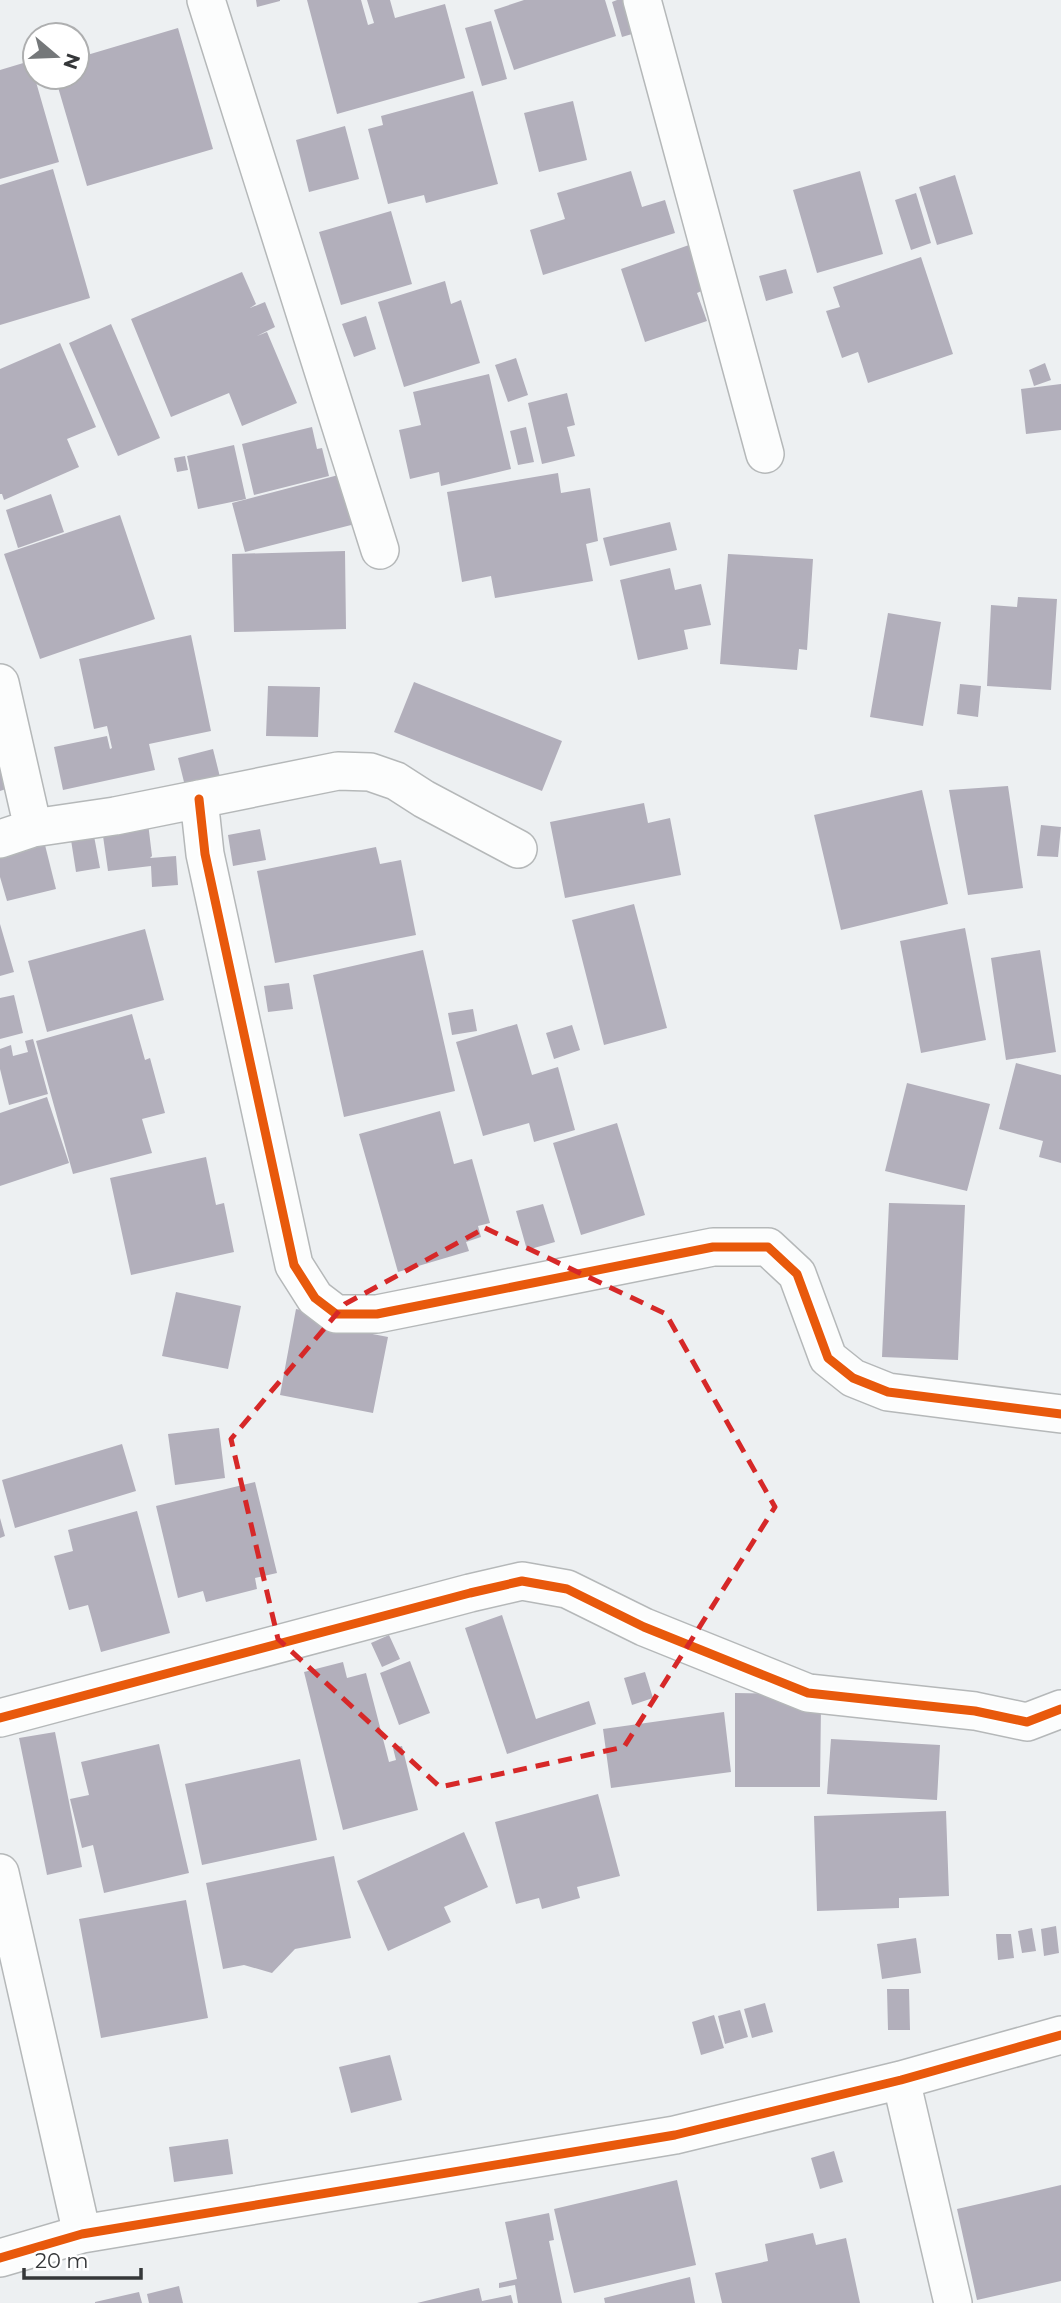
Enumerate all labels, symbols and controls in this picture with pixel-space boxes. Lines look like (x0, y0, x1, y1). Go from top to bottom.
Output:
north arrow (21, 21, 91, 91)
text: N (58, 50, 85, 72)
scale bar (24, 2236, 142, 2280)
text: 20 m (35, 2248, 89, 2273)

